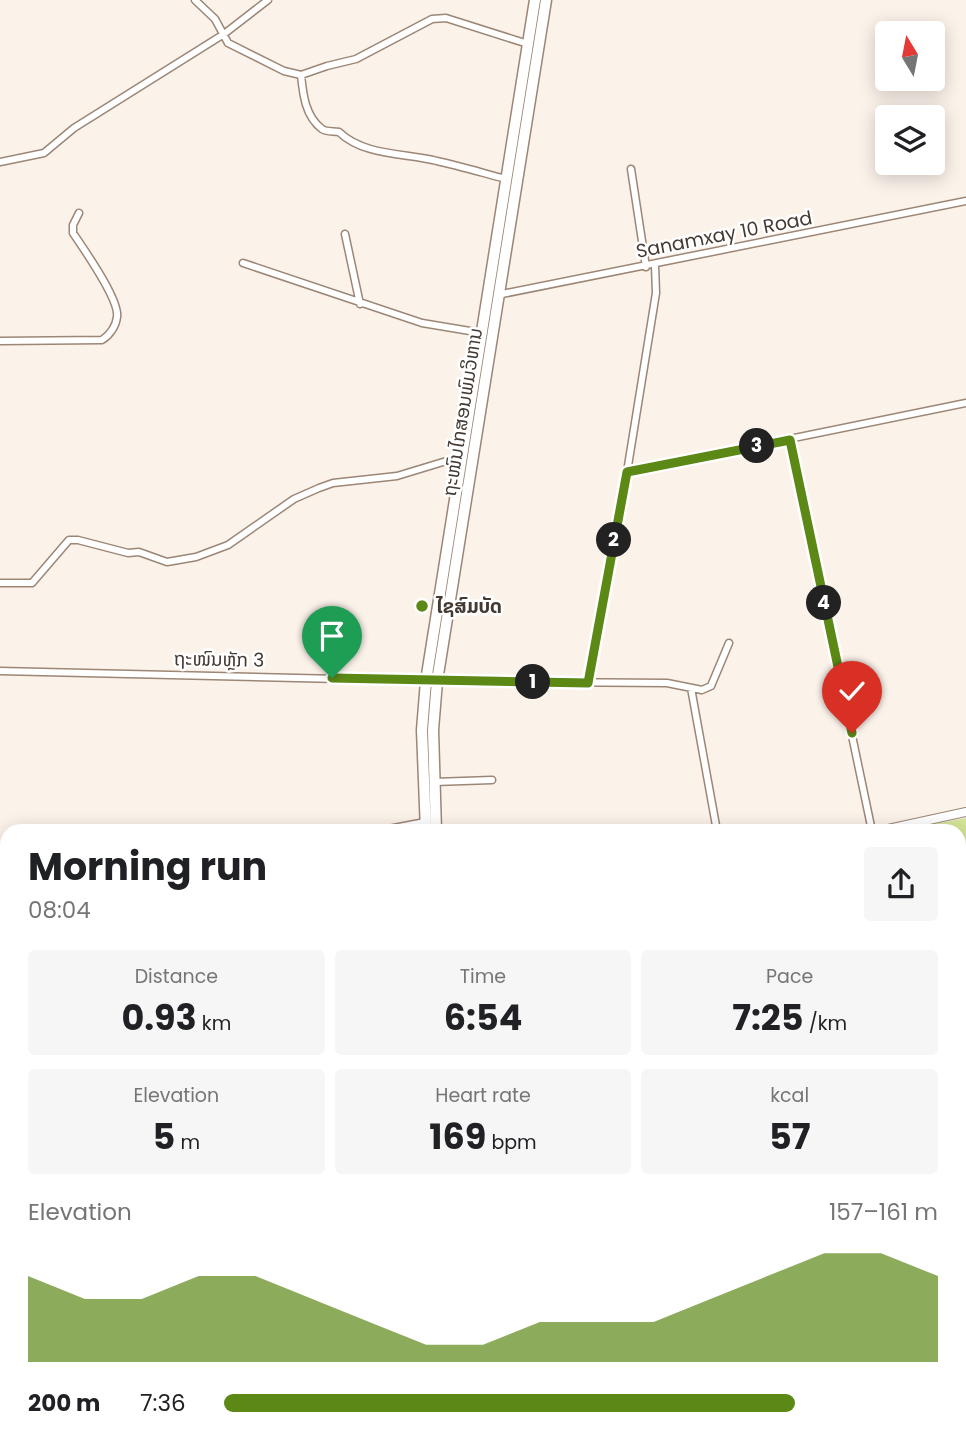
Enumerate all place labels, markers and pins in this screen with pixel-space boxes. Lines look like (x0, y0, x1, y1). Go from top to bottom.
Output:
pin: 3 (740, 428, 774, 464)
pin: 2 (596, 522, 632, 558)
pin: 4 (806, 586, 842, 620)
place label: ໄຊສົມບັດ (435, 593, 502, 620)
marker: ໄຊສົມບັດ (414, 598, 430, 614)
pin (302, 606, 362, 678)
pin (822, 661, 882, 733)
pin: 1 (516, 664, 550, 700)

